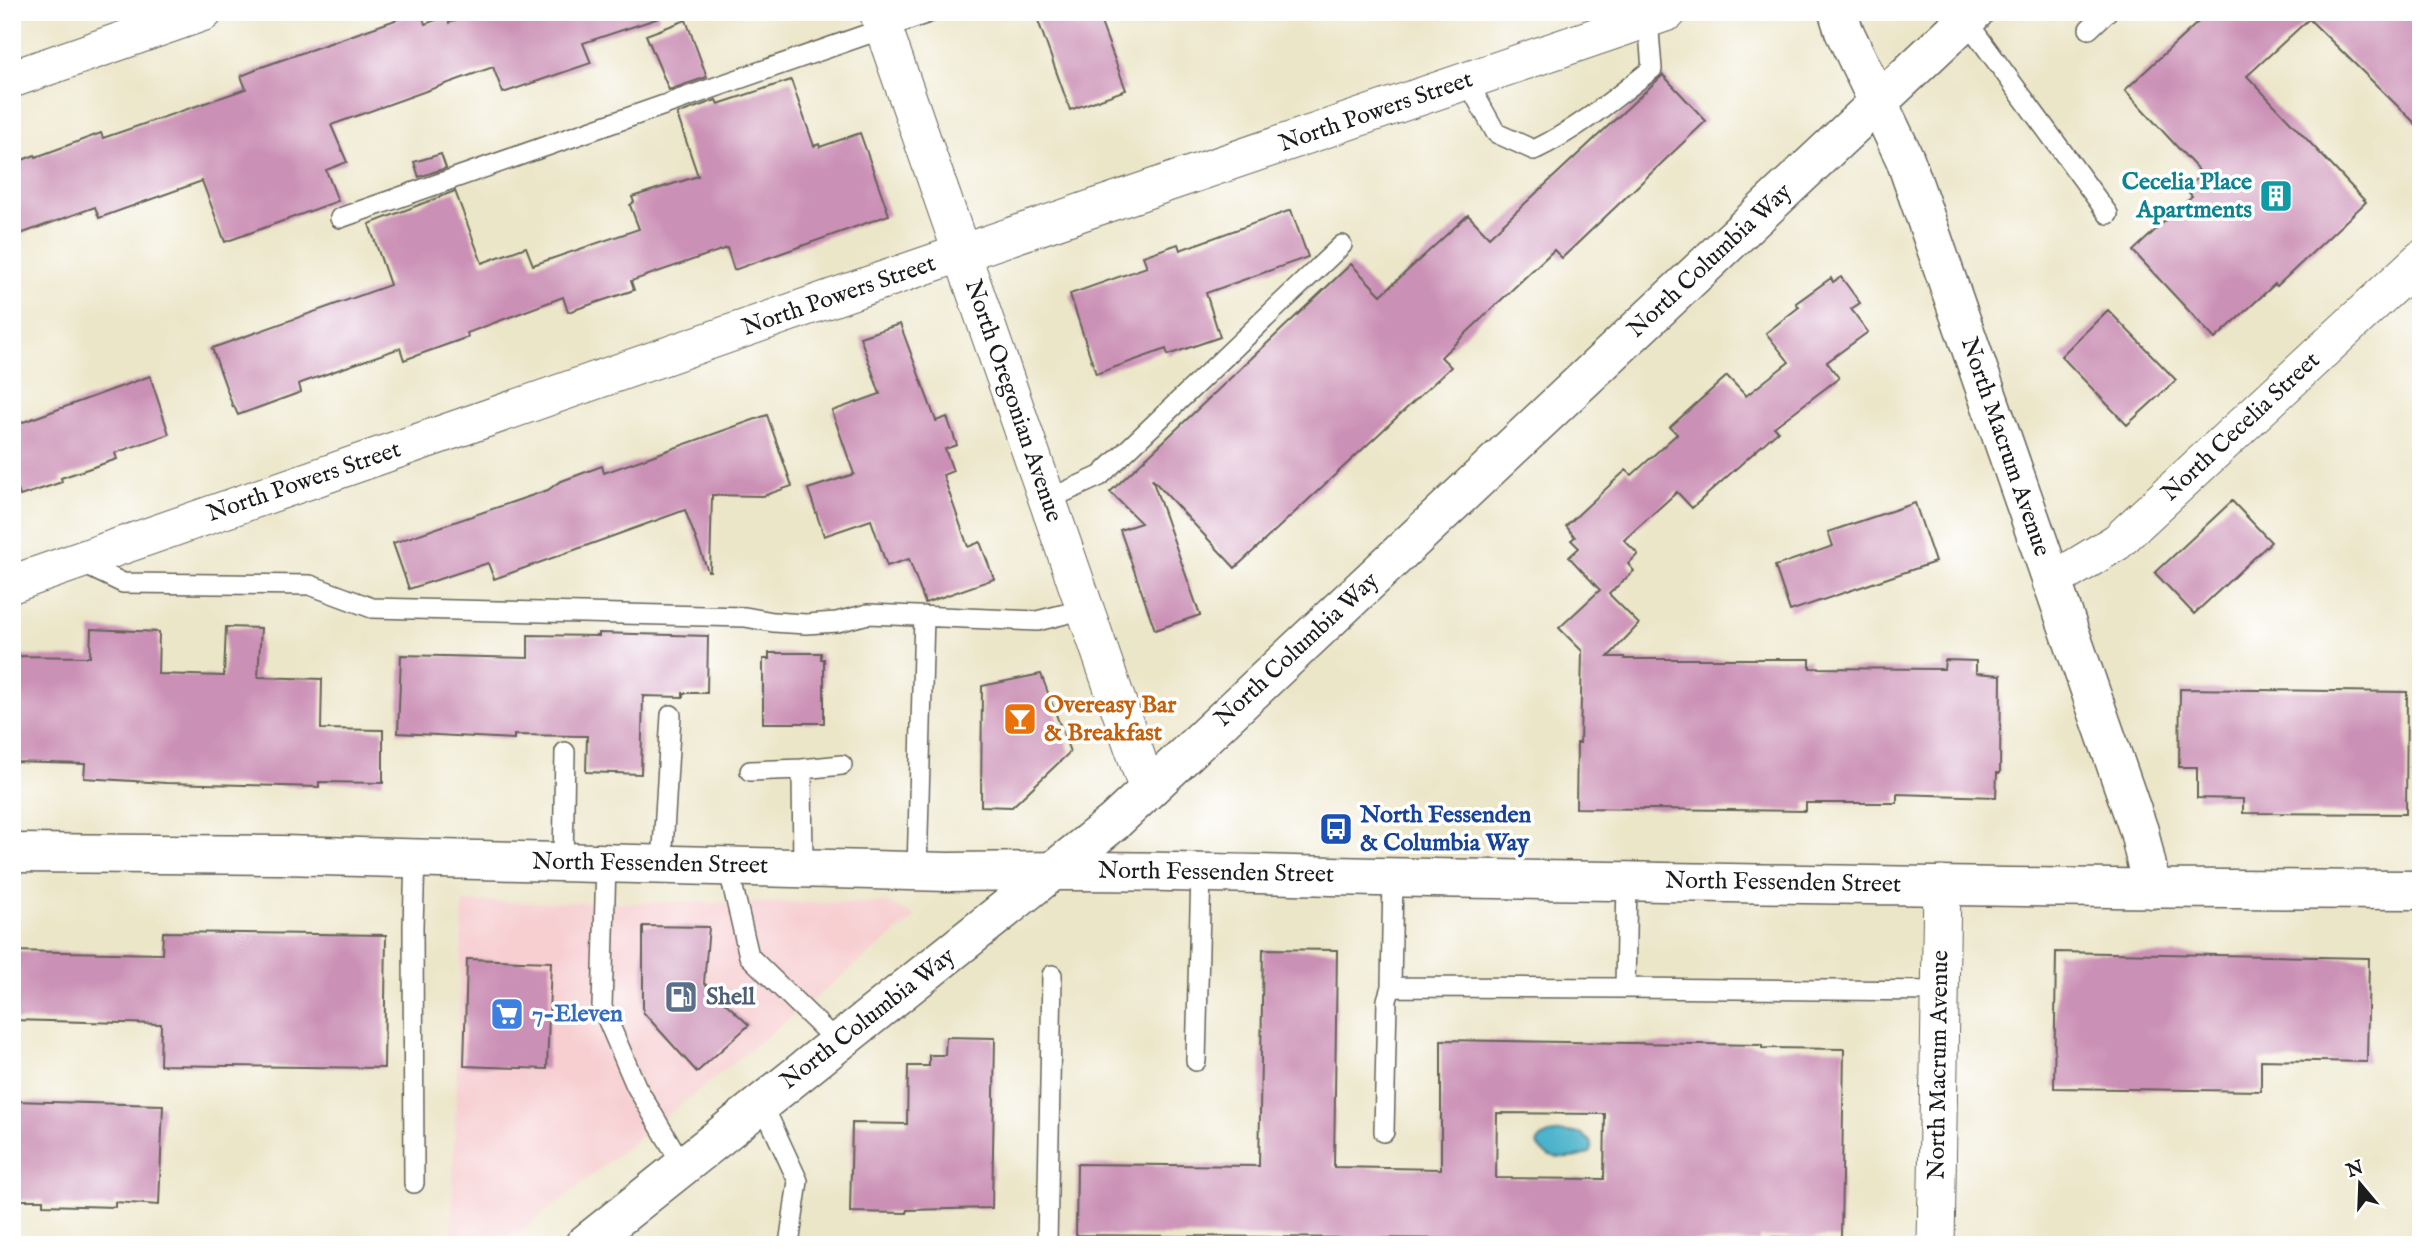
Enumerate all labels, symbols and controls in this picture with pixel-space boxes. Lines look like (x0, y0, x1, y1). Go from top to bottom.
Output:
street label: North Powers Street (1275, 64, 1477, 160)
place label: Cecelia Place Apartments (2122, 167, 2253, 226)
street label: North Columbia Way (1621, 177, 1799, 345)
building icon: Cecelia Place Apartments (2257, 177, 2295, 215)
street label: North Powers Street (738, 248, 940, 344)
street label: North Oregonian Avenue (957, 276, 1069, 526)
street label: North Macrum Avenue (1953, 333, 2057, 561)
street label: North Cecelia Street (2155, 346, 2327, 508)
street label: North Powers Street (203, 434, 405, 530)
street label: North Columbia Way (1208, 566, 1386, 734)
place label: Overeasy Bar & Breakfast (1044, 690, 1176, 749)
bar icon: Overeasy Bar & Breakfast (1001, 700, 1039, 738)
place label: North Fessenden & Columbia Way (1359, 800, 1532, 859)
bus stop icon: North Fessenden & Columbia Way (1317, 810, 1355, 848)
street label: North Fessenden Street (532, 846, 768, 882)
street label: North Fessenden Street (1098, 855, 1334, 891)
street label: North Fessenden Street (1665, 865, 1901, 901)
street label: North Columbia Way (774, 941, 962, 1097)
street label: North Macrum Avenue (1921, 950, 1957, 1180)
fuel station icon: Shell (662, 978, 700, 1016)
place label: Shell (706, 982, 756, 1013)
supermarket icon: 7-Eleven (488, 995, 526, 1033)
place label: 7-Eleven (532, 999, 623, 1030)
north arrow (2324, 1148, 2394, 1218)
text: N (2342, 1156, 2367, 1184)

